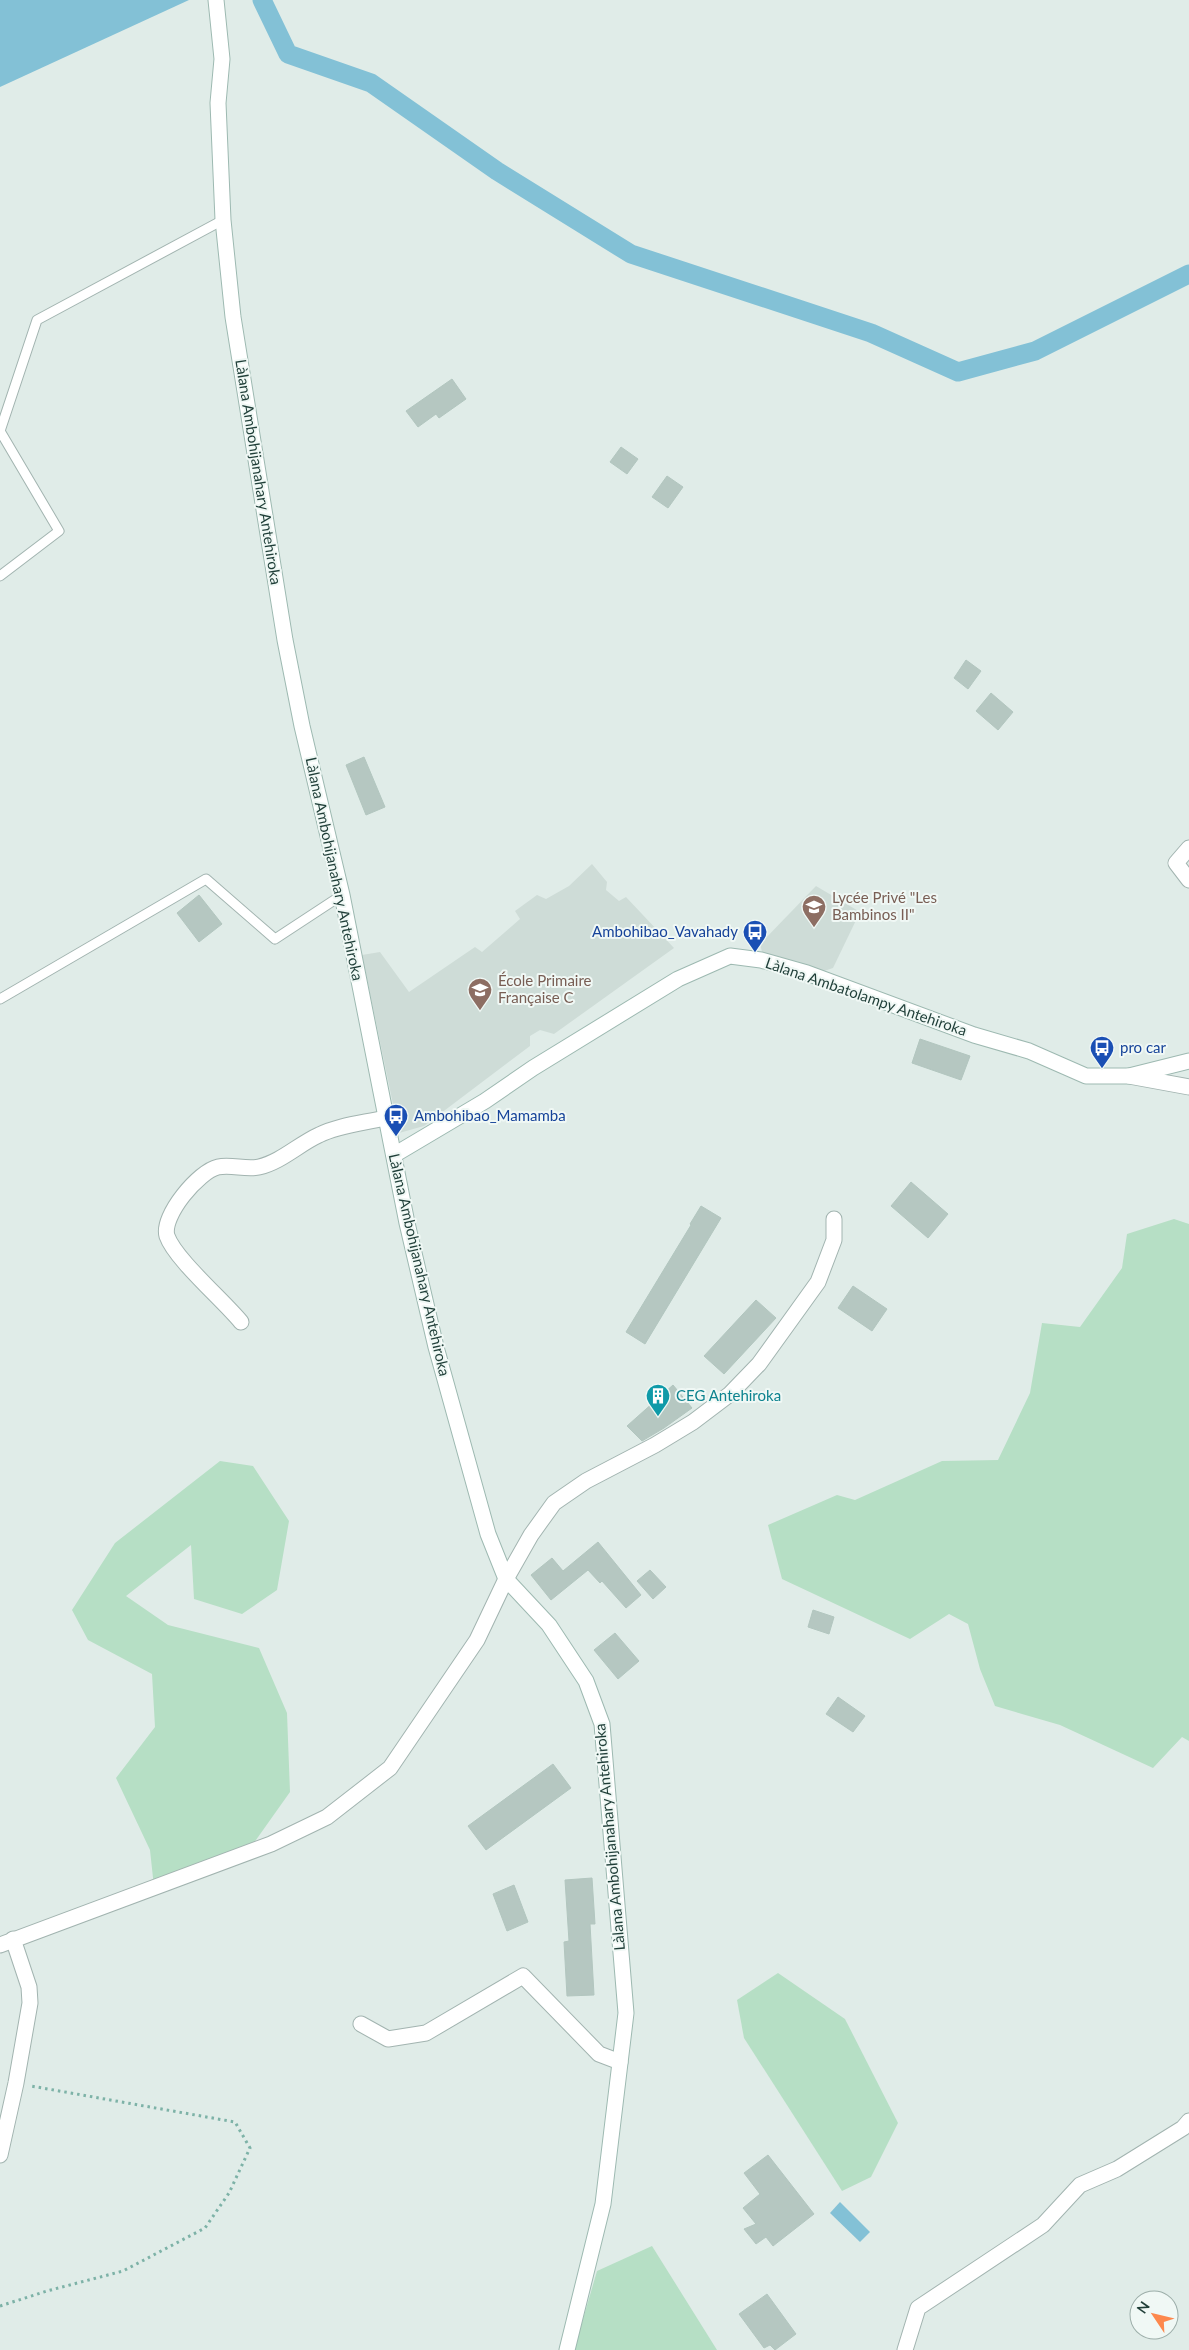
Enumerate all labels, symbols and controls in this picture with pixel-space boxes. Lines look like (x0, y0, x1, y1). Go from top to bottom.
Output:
street label: Làlana Ambohijanahary Antehiroka (232, 358, 286, 586)
street label: Làlana Ambohijanahary Antehiroka (302, 755, 367, 982)
place label: Lycée Privé "Les Bambinos II" (832, 888, 937, 923)
school or university icon: Lycée Privé "Les Bambinos II" (801, 894, 827, 928)
bus stop icon: Ambohibao_Vavahady (742, 919, 768, 953)
place label: Ambohibao_Vavahady (592, 922, 738, 940)
street label: Làlana Ambatolampy Antehiroka (763, 953, 969, 1039)
place label: École Primaire Française C (498, 971, 592, 1006)
school or university icon: École Primaire Française C (467, 977, 493, 1011)
bus stop icon: pro car (1089, 1035, 1115, 1069)
place label: pro car (1120, 1038, 1167, 1056)
bus stop icon: Ambohibao_Mamamba (383, 1103, 409, 1137)
place label: Ambohibao_Mamamba (414, 1106, 566, 1124)
street label: Làlana Ambohijanahary Antehiroka (386, 1152, 454, 1378)
building icon: CEG Antehiroka (645, 1383, 671, 1417)
place label: CEG Antehiroka (676, 1386, 781, 1404)
street label: Làlana Ambohijanahary Antehiroka (590, 1723, 628, 1951)
north arrow (1129, 2290, 1179, 2340)
text: N (1133, 2298, 1153, 2317)

